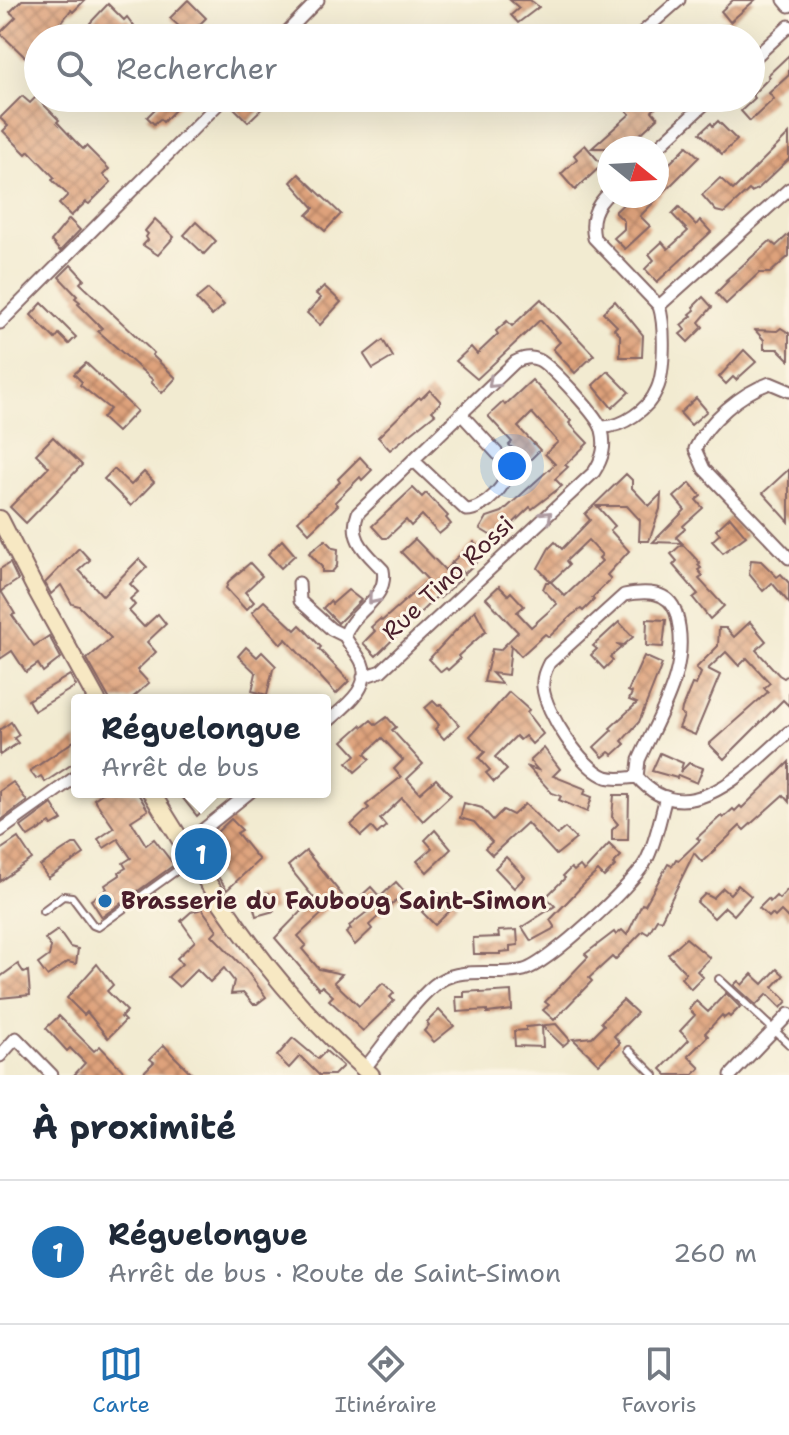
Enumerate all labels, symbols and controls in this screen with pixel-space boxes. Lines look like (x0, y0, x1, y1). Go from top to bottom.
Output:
search box (24, 24, 765, 112)
icon: search (52, 46, 96, 90)
text: Rechercher (116, 48, 278, 89)
north arrow (597, 136, 669, 208)
one-way arrow (488, 374, 502, 389)
your location (492, 446, 532, 486)
street label: Rue Tino Rossi (375, 509, 521, 647)
one-way arrow (538, 511, 552, 526)
one-way arrow (368, 589, 383, 604)
popup (71, 694, 331, 798)
text: Réguelongue (101, 708, 301, 749)
text: Arrêt de bus (101, 749, 259, 784)
pin: 1 (175, 824, 227, 884)
place label: Brasserie du Fauboug Saint-Simon (121, 885, 547, 917)
marker: Brasserie du Fauboug Saint-Simon (96, 892, 114, 910)
text: À proximité (32, 1104, 236, 1150)
text: Réguelongue (108, 1214, 308, 1255)
text: 1 (52, 1235, 64, 1270)
text: 260 m (673, 1235, 757, 1270)
text: Arrêt de bus · Route de Saint-Simon (108, 1255, 561, 1290)
tab: Carte (92, 1342, 150, 1419)
tab: Itinéraire (335, 1342, 437, 1419)
tab: Favoris (622, 1342, 697, 1419)

